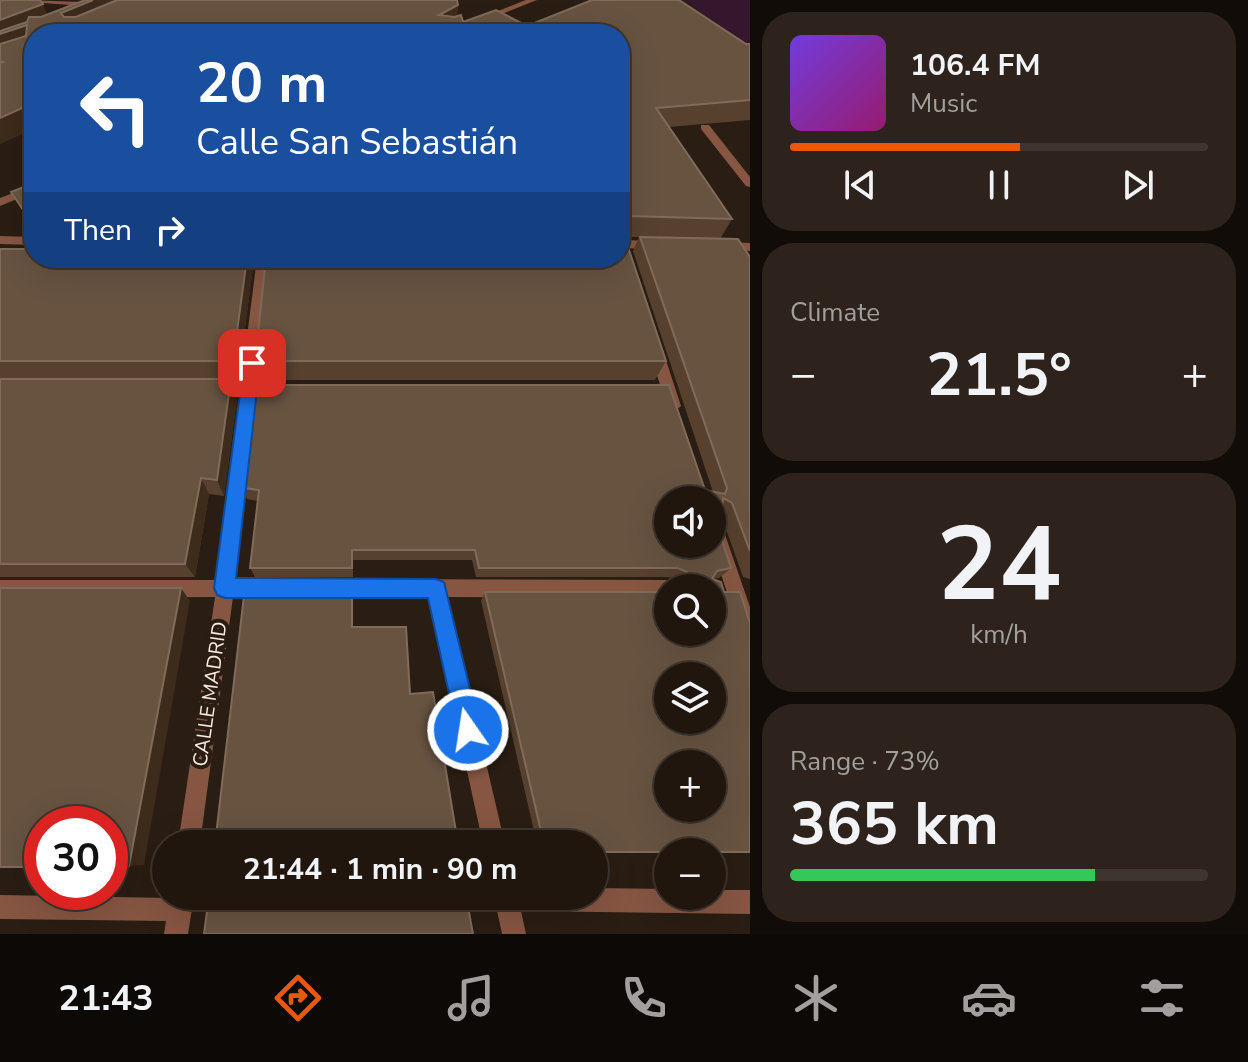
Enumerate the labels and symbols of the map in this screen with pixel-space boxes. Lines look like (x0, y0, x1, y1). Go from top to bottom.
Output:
pin (218, 329, 286, 397)
street label: CALLE MADRID (186, 620, 234, 768)
position arrow (426, 688, 510, 772)
speed limit sign: 30 (24, 806, 128, 910)

